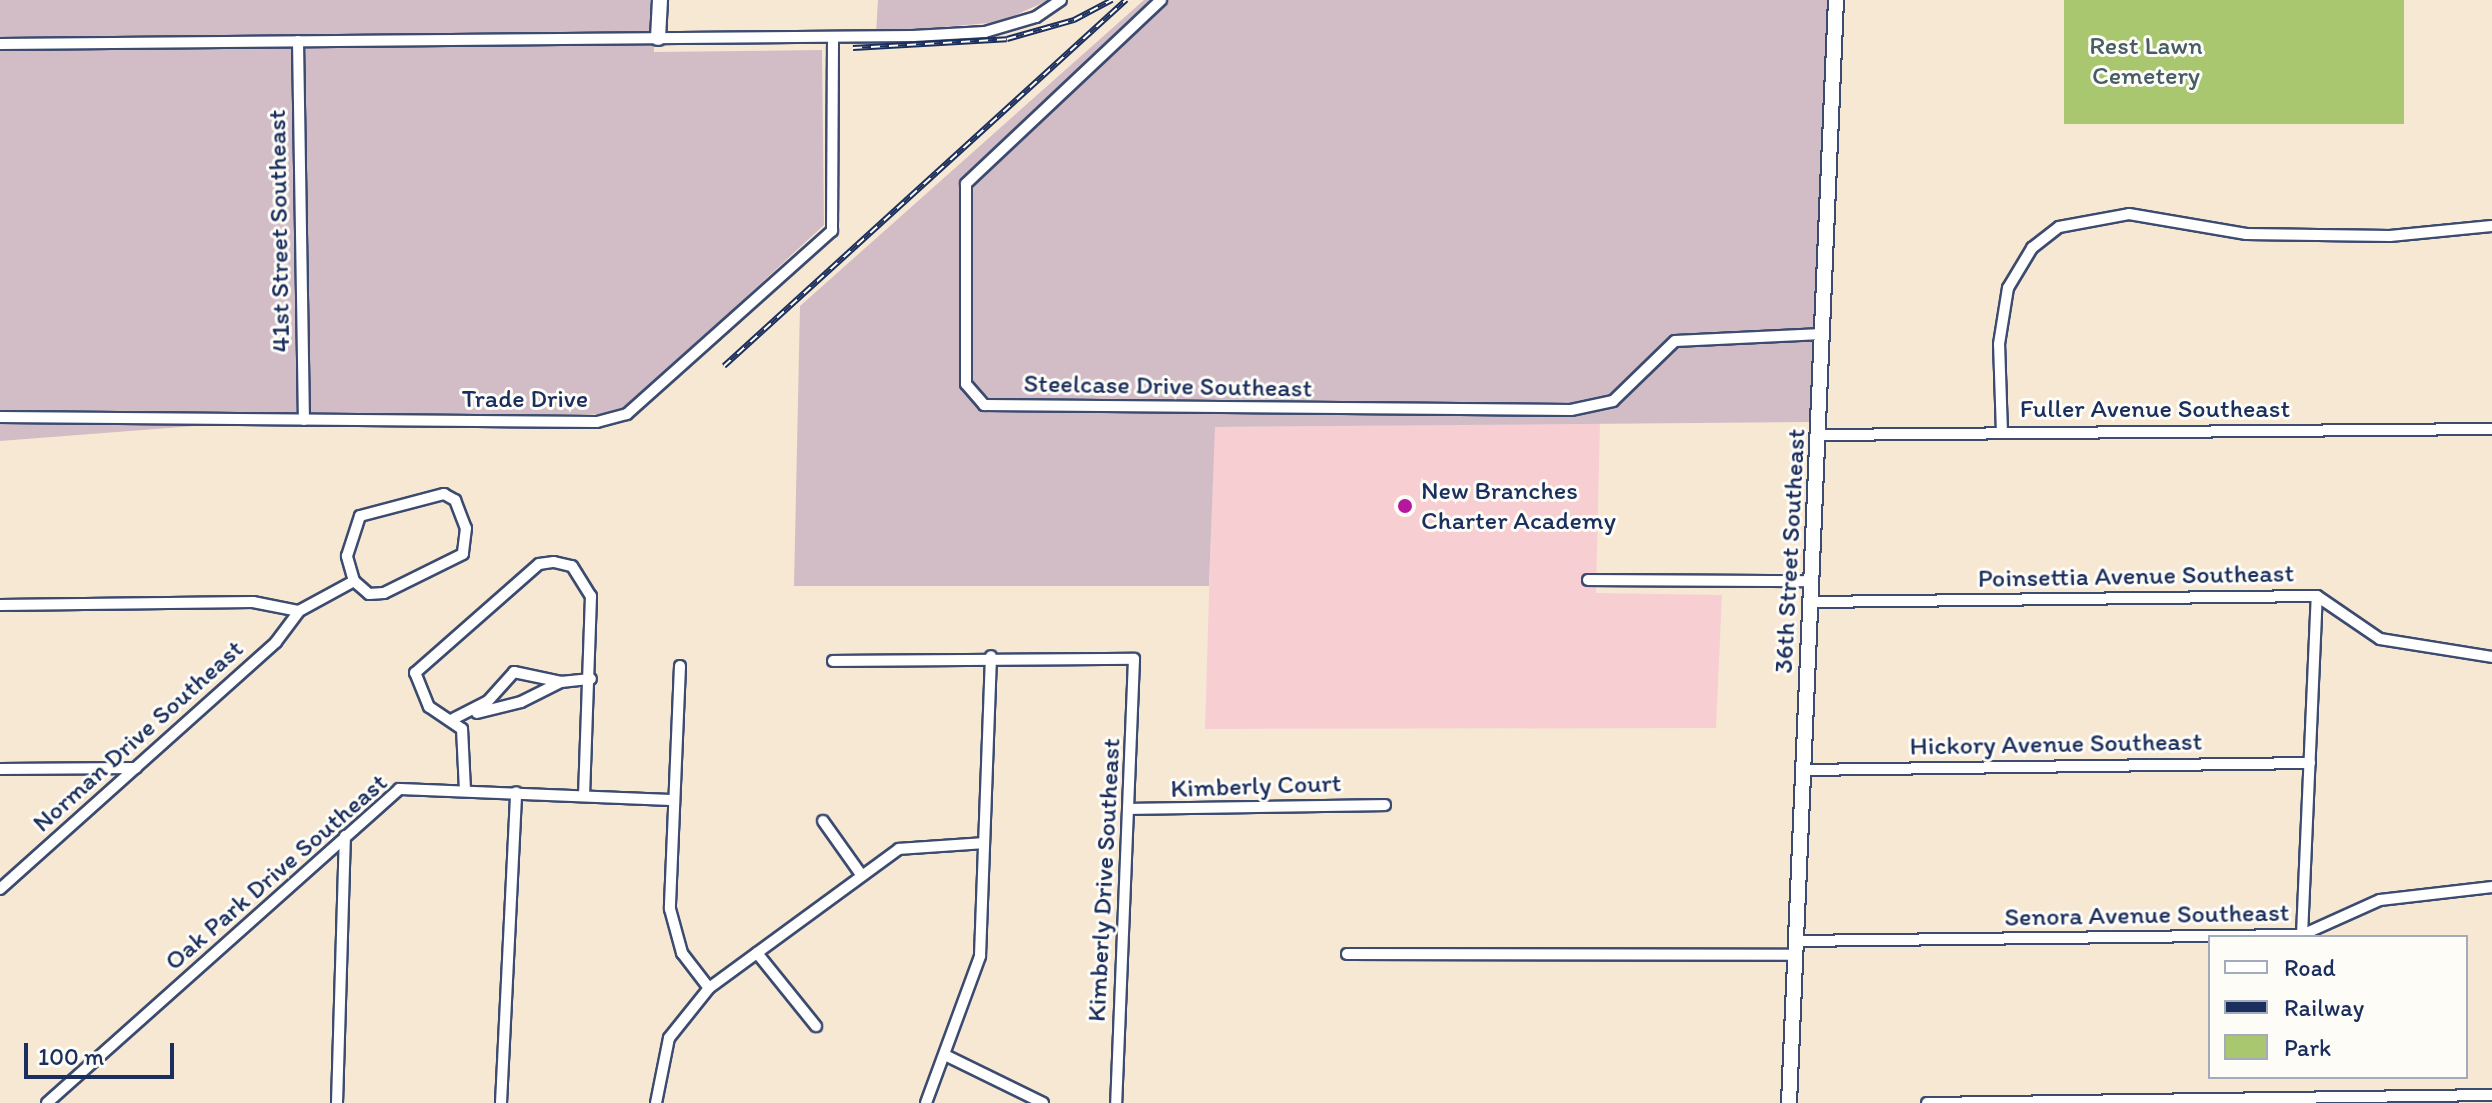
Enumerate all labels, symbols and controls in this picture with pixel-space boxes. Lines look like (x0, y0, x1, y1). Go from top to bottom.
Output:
park label: Rest Lawn Cemetery (2089, 30, 2203, 92)
street label: 41st Street Southeast (261, 110, 297, 352)
street label: Steelcase Drive Southeast (1023, 368, 1313, 404)
street label: Trade Drive (461, 383, 589, 415)
street label: Fuller Avenue Southeast (2020, 393, 2290, 425)
street label: 36th Street Southeast (1768, 428, 1812, 674)
place label: New Branches Charter Academy (1421, 475, 1616, 536)
marker: New Branches Charter Academy (1396, 497, 1414, 515)
street label: Poinsettia Avenue Southeast (1977, 558, 2295, 594)
street label: Norman Drive Southeast (26, 633, 250, 839)
street label: Hickory Avenue Southeast (1910, 726, 2202, 762)
street label: Kimberly Drive Southeast (1081, 737, 1127, 1023)
street label: Oak Park Drive Southeast (158, 767, 394, 977)
street label: Kimberly Court (1170, 767, 1342, 805)
street label: Senora Avenue Southeast (2005, 897, 2289, 933)
legend (2208, 935, 2468, 1079)
text: Road (2284, 953, 2336, 982)
text: Railway (2284, 993, 2364, 1022)
scale bar (28, 1027, 178, 1077)
text: Park (2284, 1033, 2331, 1062)
text: 100 m (38, 1042, 104, 1071)

